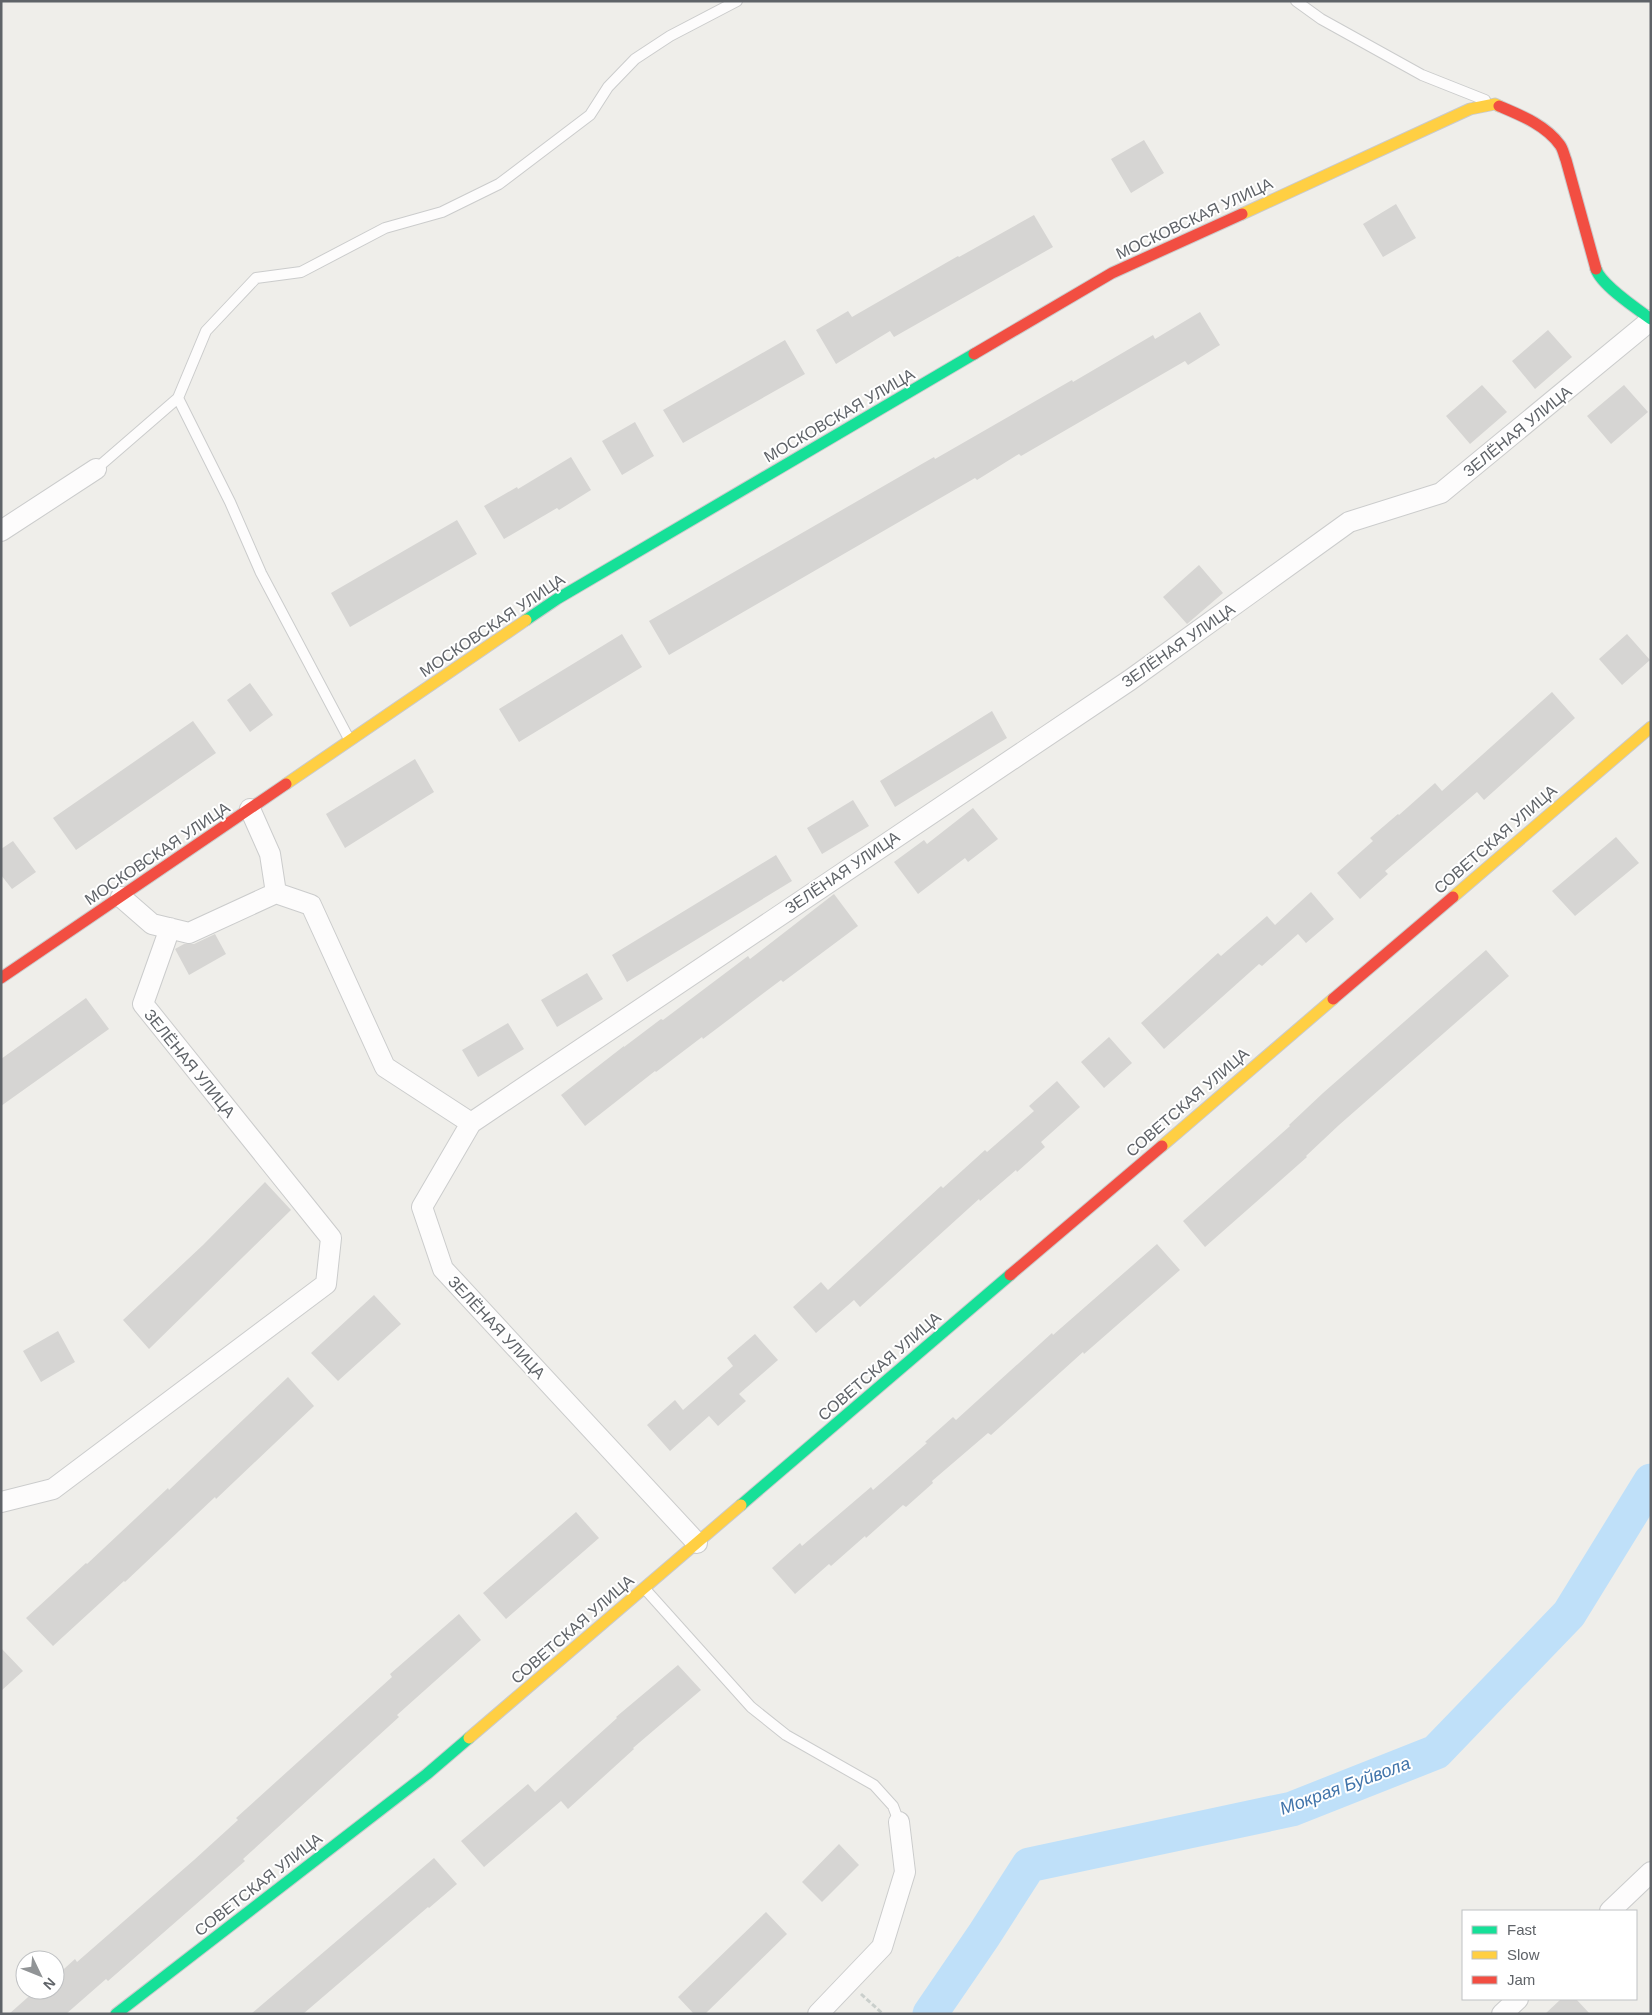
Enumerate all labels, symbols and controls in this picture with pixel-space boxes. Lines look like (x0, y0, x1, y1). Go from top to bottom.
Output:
street label: МОСКОВСКАЯ УЛИЦА (1113, 175, 1275, 262)
street label: МОСКОВСКАЯ УЛИЦА (761, 365, 918, 465)
street label: ЗЕЛЁНАЯ УЛИЦА (1460, 382, 1575, 480)
street label: МОСКОВСКАЯ УЛИЦА (417, 570, 568, 680)
street label: ЗЕЛЁНАЯ УЛИЦА (1119, 600, 1238, 691)
street label: СОВЕТСКАЯ УЛИЦА (1431, 781, 1560, 897)
street label: МОСКОВСКАЯ УЛИЦА (82, 798, 233, 908)
street label: ЗЕЛЁНАЯ УЛИЦА (782, 828, 903, 917)
street label: ЗЕЛЁНАЯ УЛИЦА (141, 1006, 239, 1121)
street label: СОВЕТСКАЯ УЛИЦА (1123, 1044, 1252, 1160)
street label: ЗЕЛЁНАЯ УЛИЦА (445, 1273, 549, 1382)
street label: СОВЕТСКАЯ УЛИЦА (815, 1308, 944, 1424)
street label: СОВЕТСКАЯ УЛИЦА (508, 1571, 637, 1687)
water label: Мокрая Буйвола (1277, 1753, 1413, 1819)
street label: СОВЕТСКАЯ УЛИЦА (191, 1829, 325, 1939)
legend (1462, 1910, 1637, 2000)
text: Fast (1507, 1921, 1537, 1938)
text: Slow (1507, 1946, 1540, 1963)
north arrow (15, 1950, 65, 2000)
text: Jam (1507, 1971, 1535, 1988)
text: N (40, 1975, 59, 1993)

